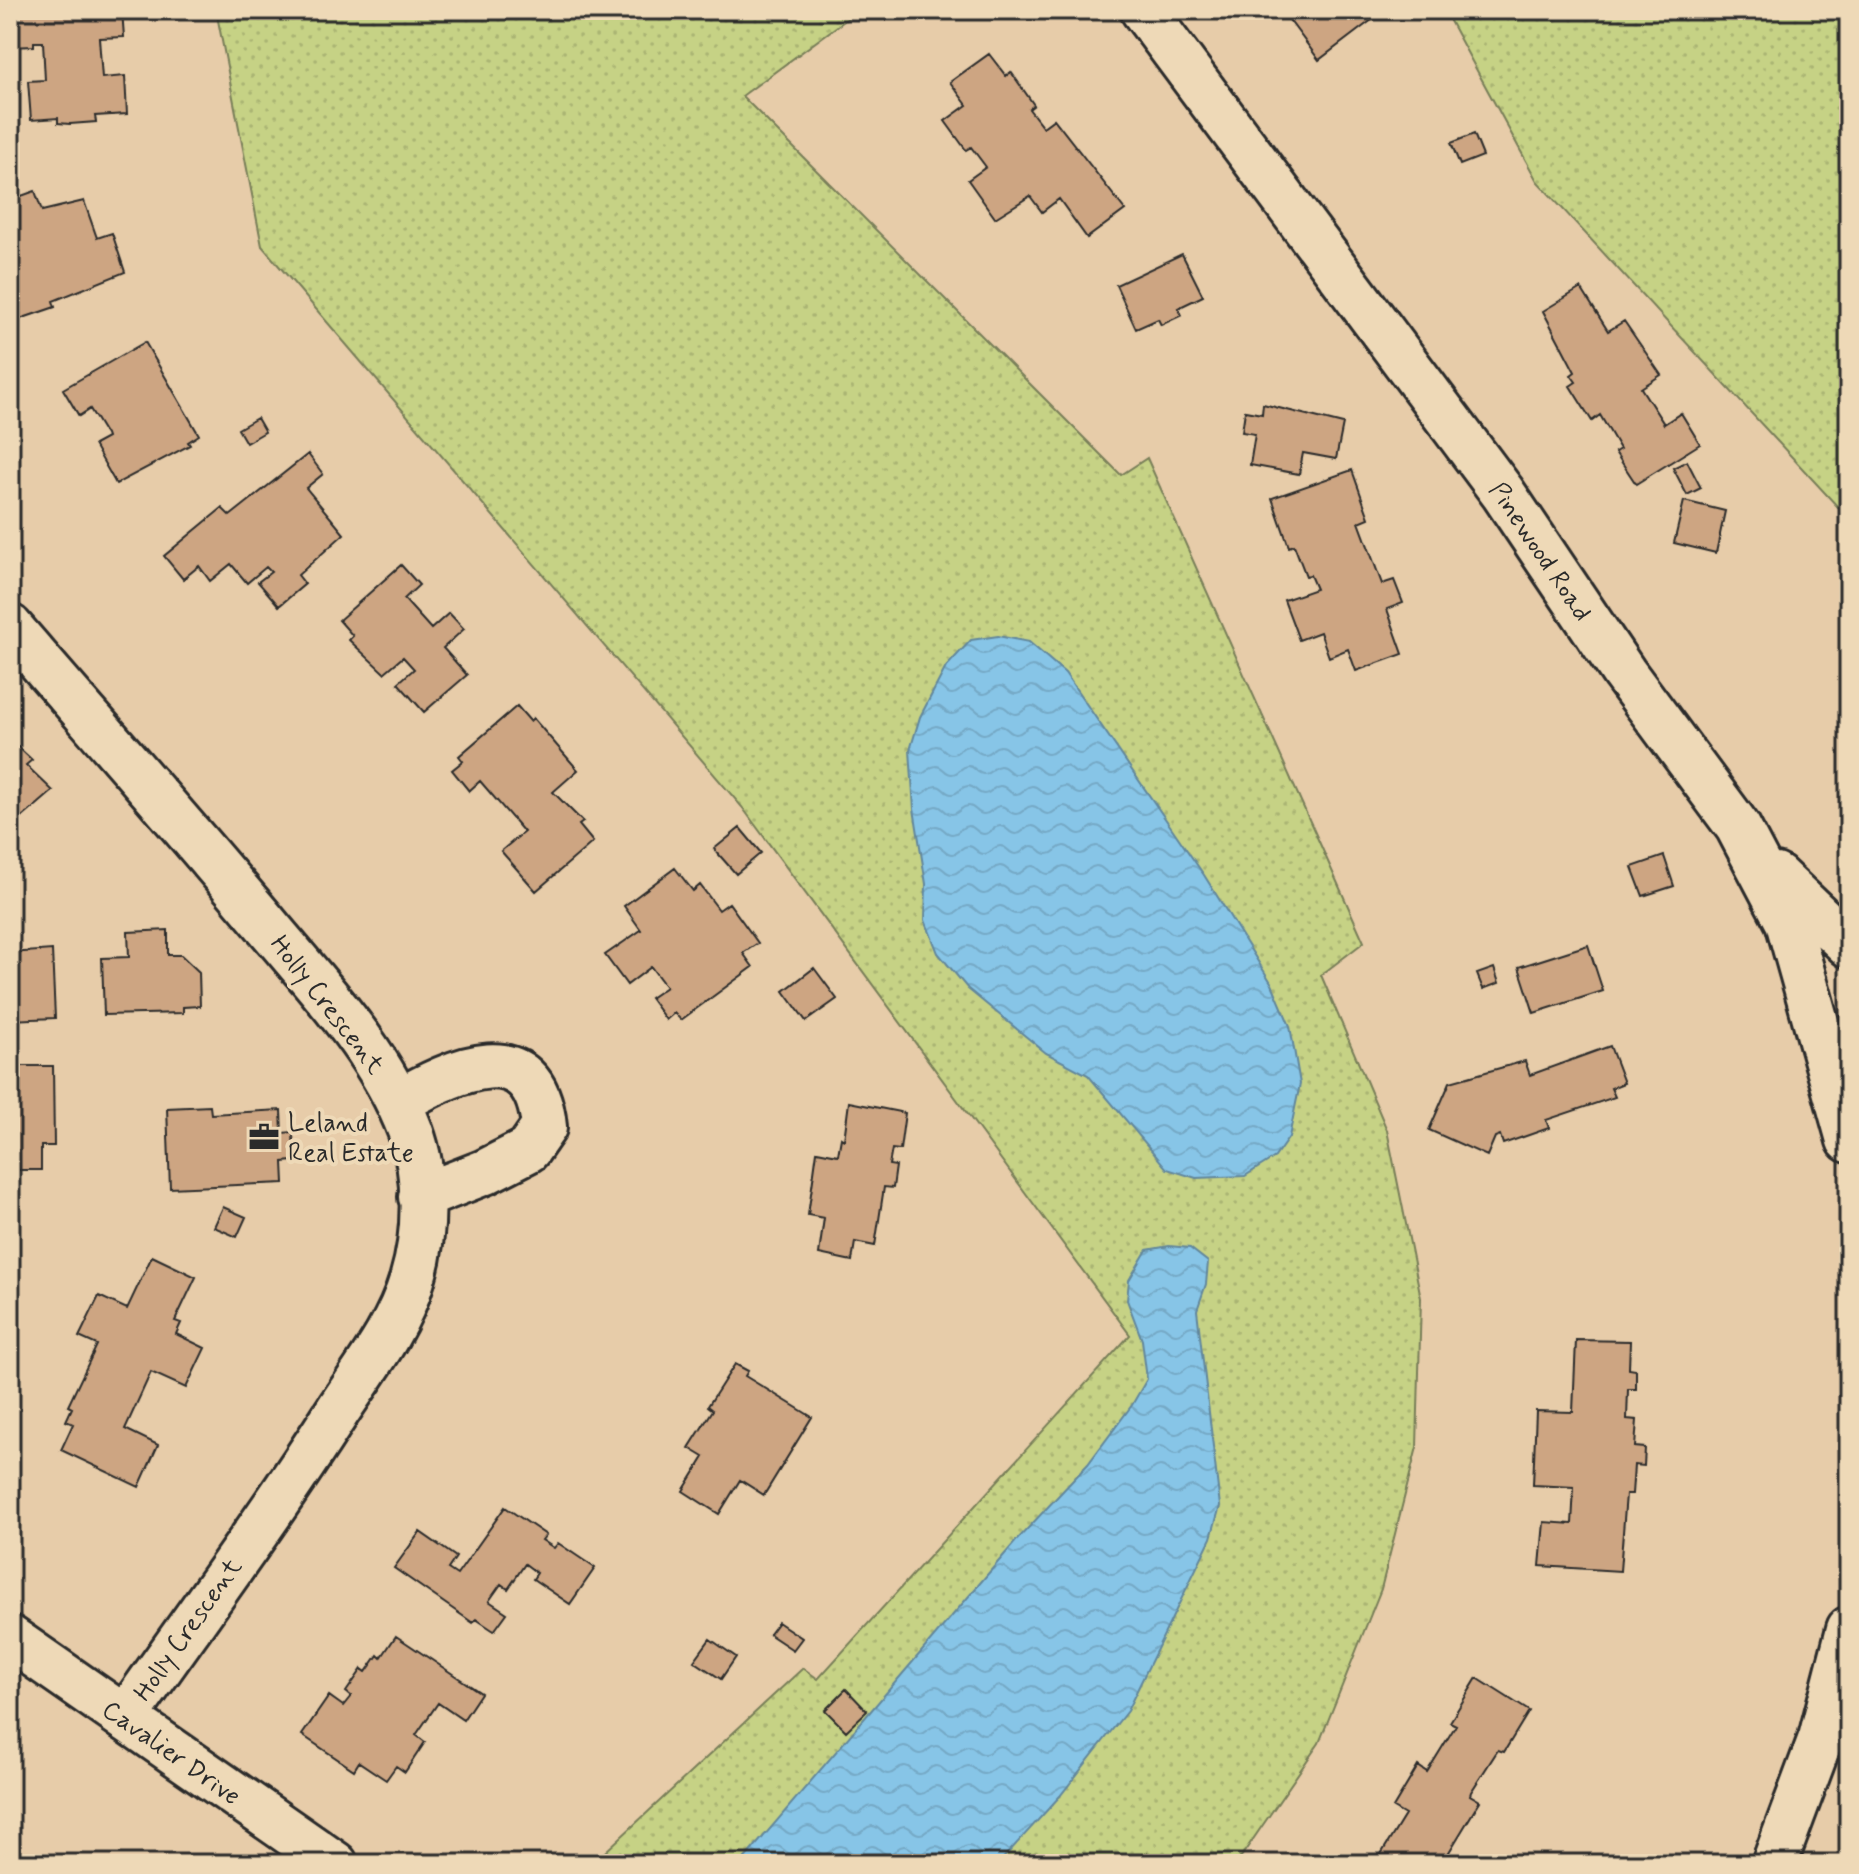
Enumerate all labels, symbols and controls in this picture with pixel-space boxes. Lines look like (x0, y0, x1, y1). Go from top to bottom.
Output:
street label: Pinewood Road (1480, 476, 1598, 628)
street label: Holly Crescent (262, 929, 391, 1082)
place label: Leland Real Estate (288, 1107, 414, 1171)
office icon: Leland Real Estate (247, 1120, 281, 1154)
street label: Holly Crescent (127, 1552, 251, 1708)
street label: Cavalier Drive (95, 1693, 247, 1814)

